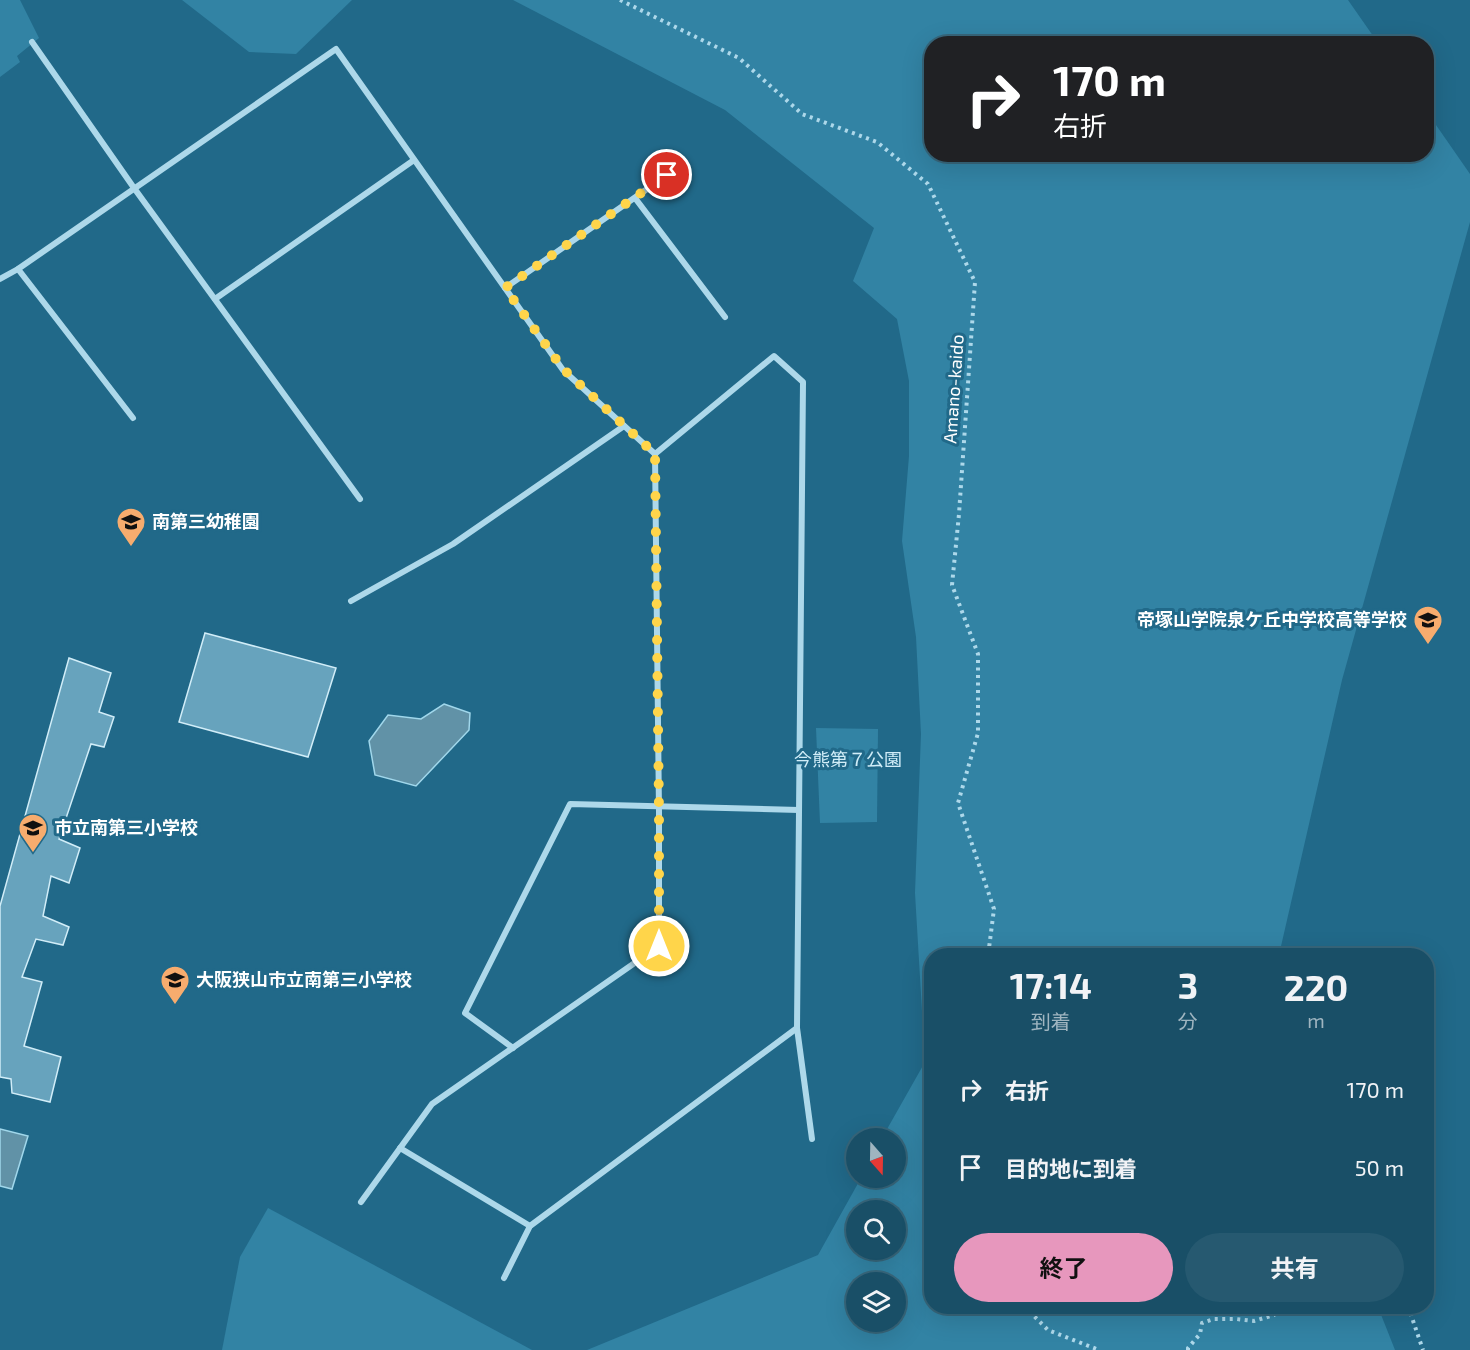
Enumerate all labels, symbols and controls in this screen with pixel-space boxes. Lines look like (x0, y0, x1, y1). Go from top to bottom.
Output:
text: 170 m (1053, 54, 1166, 104)
icon: right (954, 60, 1032, 138)
text: 右折 (1053, 109, 1107, 141)
pin (641, 149, 692, 200)
icon: arrive (650, 158, 683, 191)
street label: Amano-kaido (938, 333, 968, 444)
school or university icon: 南第三幼稚園 (115, 506, 147, 548)
place label: 南第三幼稚園 (152, 510, 260, 532)
school or university icon: 帝塚山学院泉ケ丘中学校高等学校 (1412, 604, 1444, 646)
place label: 帝塚山学院泉ケ丘中学校高等学校 (1137, 608, 1407, 630)
park label: 今熊第７公園 (794, 748, 902, 770)
school or university icon: 市立南第三小学校 (17, 812, 49, 854)
place label: 市立南第三小学校 (54, 816, 198, 838)
position arrow (627, 914, 691, 978)
text: 17:14 (1010, 963, 1092, 1006)
text: 3 (1178, 963, 1198, 1006)
school or university icon: 大阪狭山市立南第三小学校 (159, 964, 191, 1006)
text: 220 (1284, 965, 1348, 1008)
place label: 大阪狭山市立南第三小学校 (196, 968, 412, 990)
text: m (1307, 1008, 1325, 1032)
text: 到着 (1031, 1009, 1071, 1033)
text: 分 (1178, 1009, 1198, 1033)
icon: right (954, 1073, 987, 1106)
text: 170 m (1347, 1076, 1404, 1102)
text: 右折 (1005, 1077, 1049, 1103)
north arrow (846, 1128, 906, 1188)
map controls (846, 1128, 906, 1332)
icon: arrive (954, 1151, 987, 1184)
text: 50 m (1355, 1154, 1404, 1180)
text: 目的地に到着 (1005, 1155, 1137, 1181)
button: search (846, 1200, 906, 1260)
button: 終了 (954, 1233, 1173, 1302)
button: 共有 (1185, 1233, 1404, 1302)
button: layers (846, 1272, 906, 1332)

